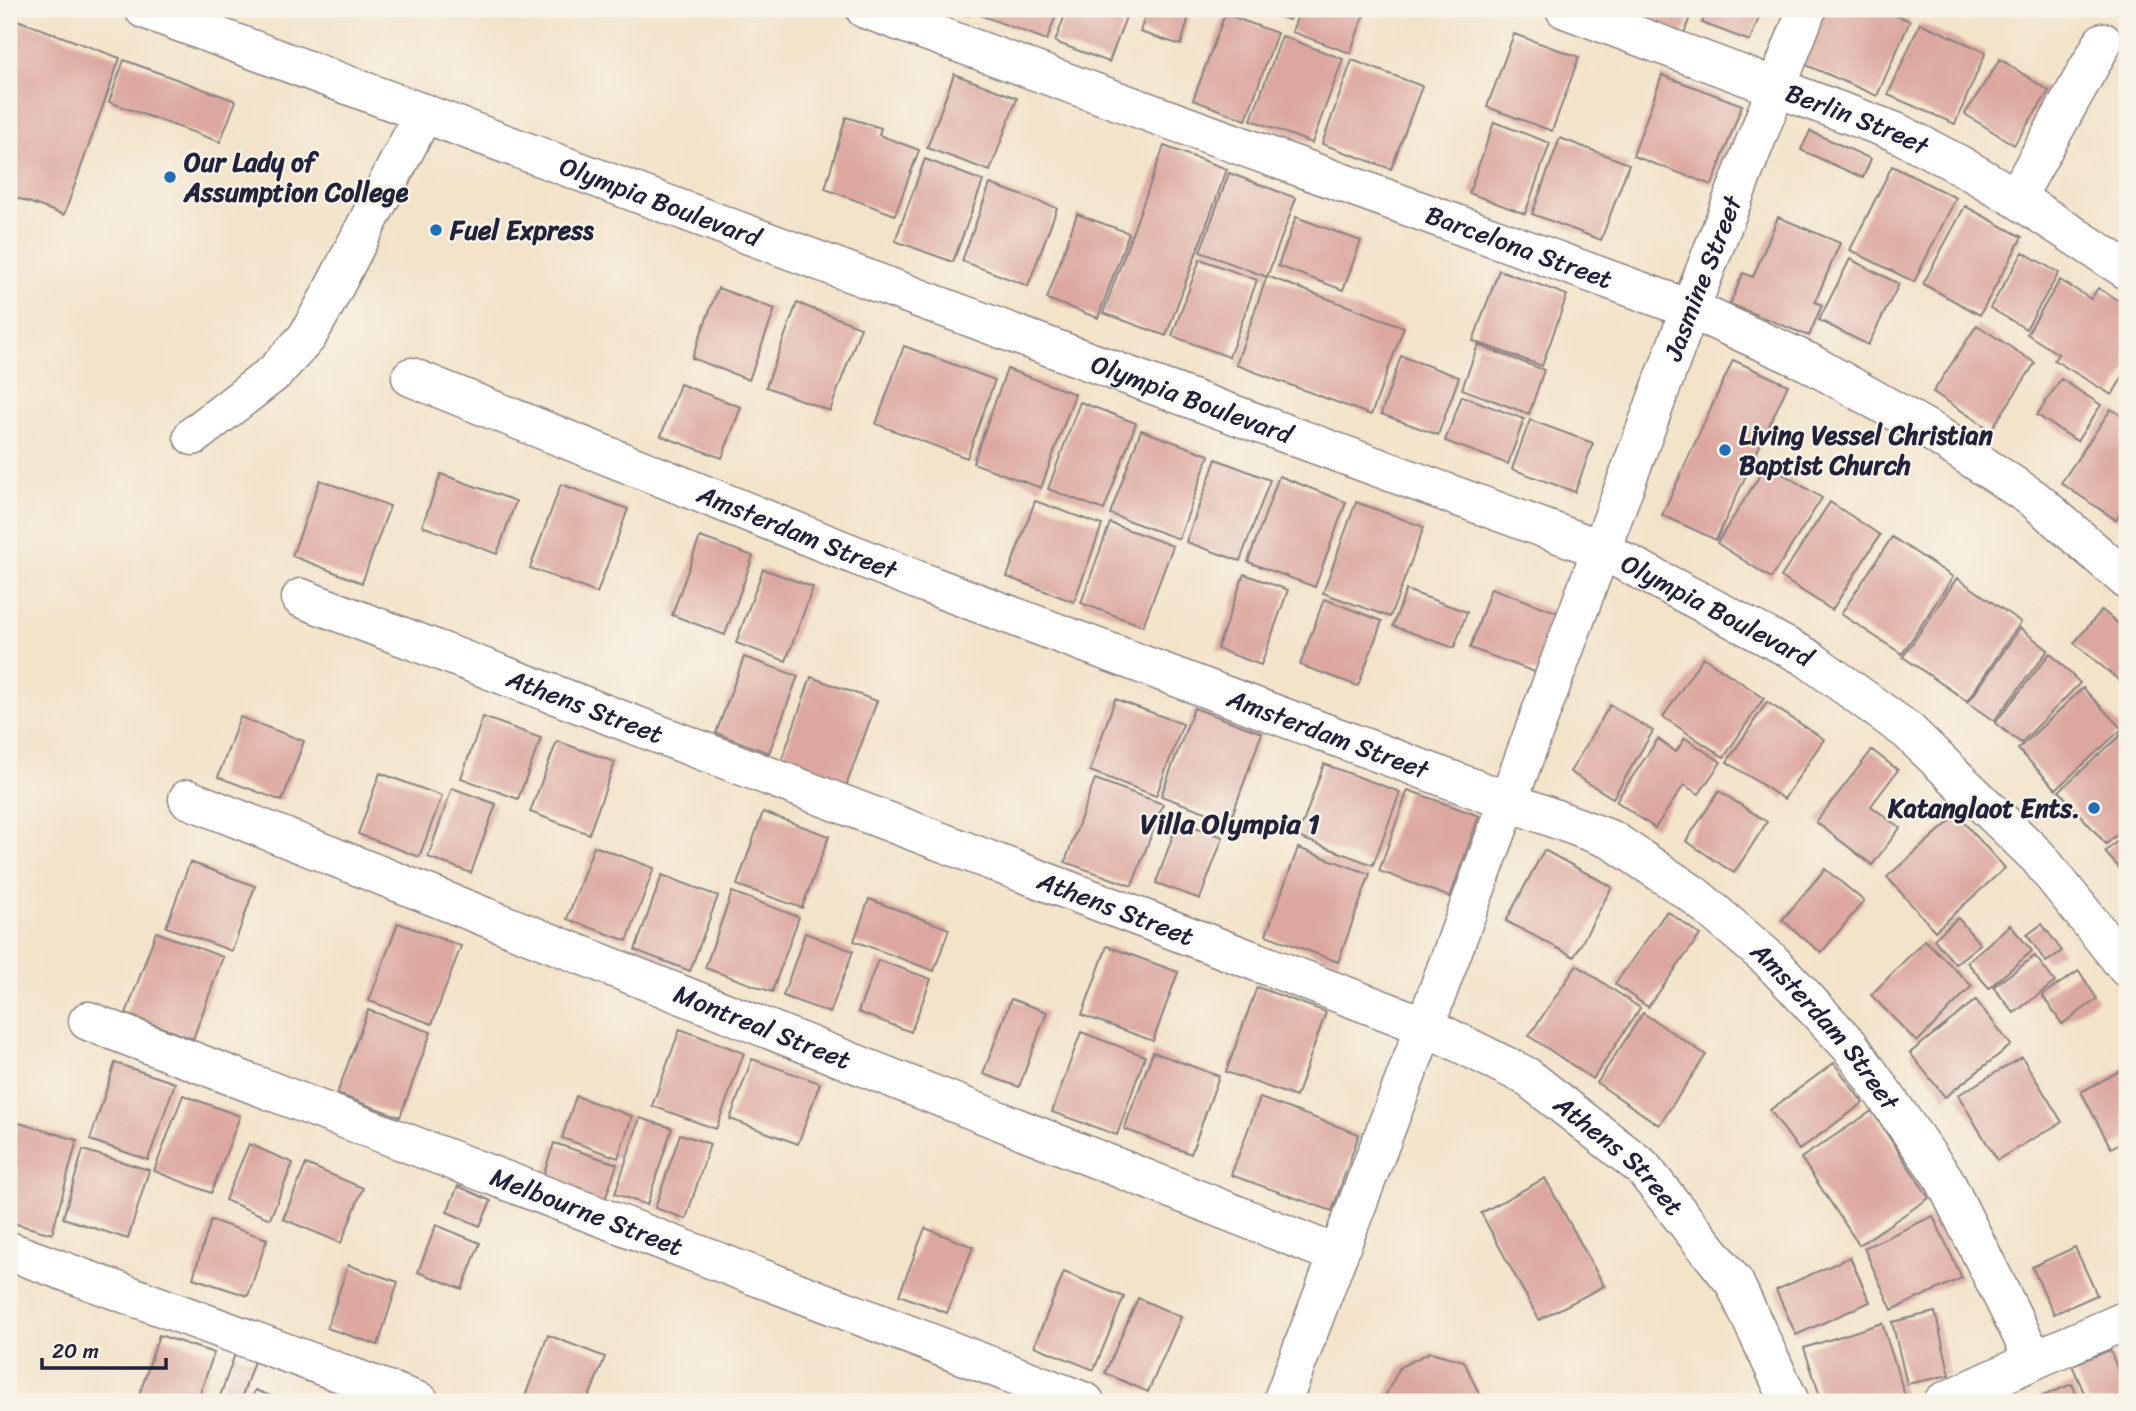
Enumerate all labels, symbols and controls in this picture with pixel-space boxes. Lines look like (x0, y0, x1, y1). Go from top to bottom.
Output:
street label: Berlin Street (1779, 70, 1938, 169)
place label: Our Lady of Assumption College (183, 139, 409, 215)
street label: Olympia Boulevard (553, 143, 770, 261)
marker: Our Lady of Assumption College (162, 169, 178, 185)
street label: Jasmine Street (1650, 187, 1756, 368)
street label: Barcelona Street (1419, 192, 1619, 302)
place label: Fuel Express (449, 207, 595, 253)
marker: Fuel Express (428, 222, 444, 238)
street label: Olympia Boulevard (1084, 341, 1301, 458)
place label: Living Vessel Christian Baptist Church (1739, 412, 1993, 488)
marker: Living Vessel Christian Baptist Church (1717, 442, 1733, 458)
street label: Amsterdam Street (689, 471, 905, 593)
street label: Olympia Boulevard (1612, 541, 1824, 681)
street label: Athens Street (499, 655, 670, 757)
street label: Amsterdam Street (1220, 675, 1437, 793)
place label: Katanglaot Ents. (1887, 785, 2080, 831)
district label: Villa Olympia 1 (1140, 799, 1320, 848)
marker: Katanglaot Ents. (2086, 800, 2102, 816)
street label: Athens Street (1030, 857, 1201, 959)
street label: Amsterdam Street (1739, 929, 1913, 1121)
street label: Montreal Street (667, 971, 858, 1083)
street label: Athens Street (1543, 1082, 1696, 1226)
street label: Melbourne Street (484, 1154, 690, 1269)
scale bar (42, 1327, 166, 1371)
text: 20 m (52, 1332, 99, 1370)

